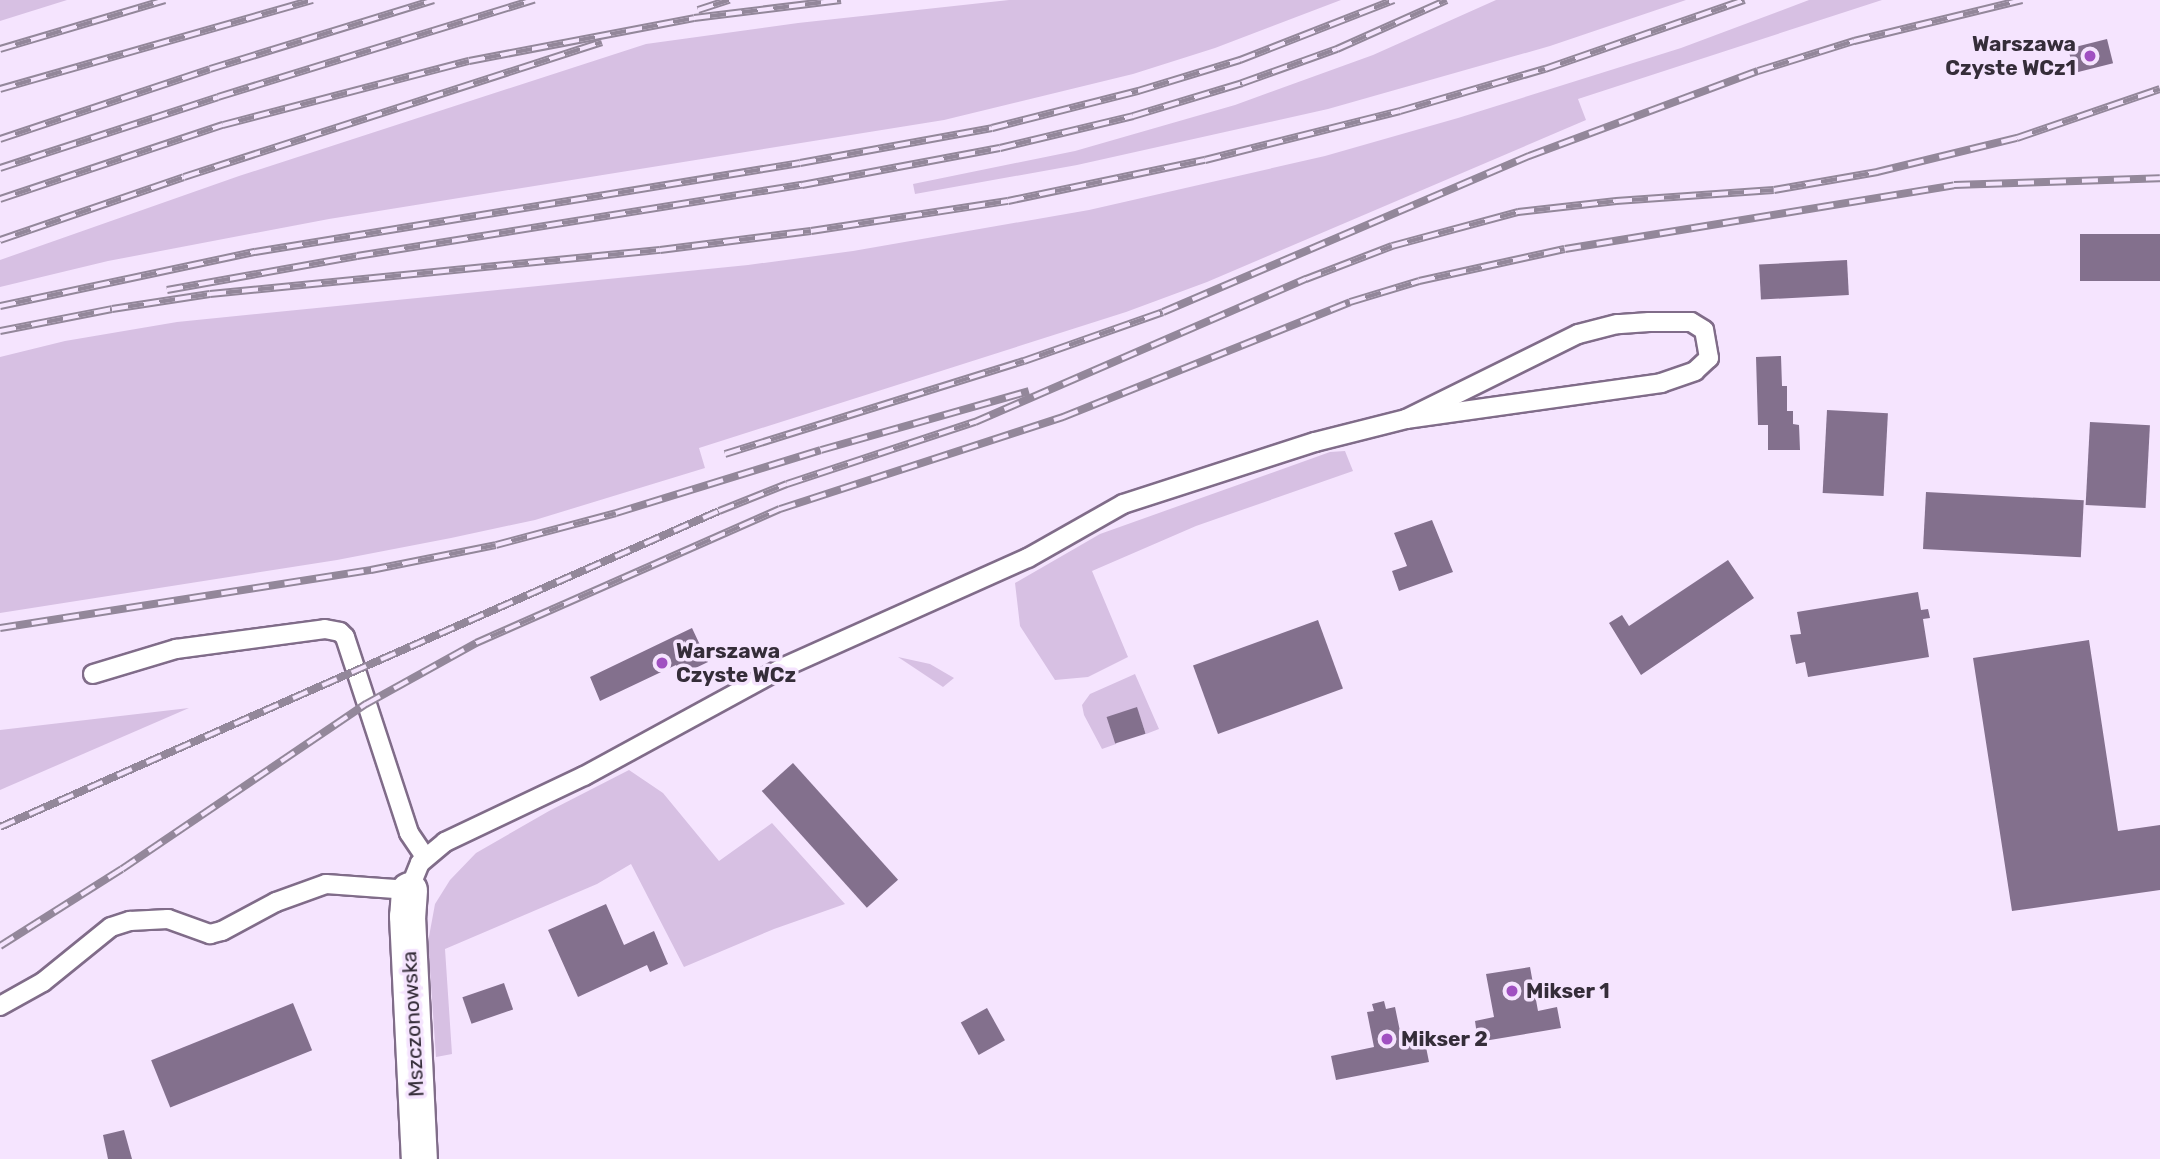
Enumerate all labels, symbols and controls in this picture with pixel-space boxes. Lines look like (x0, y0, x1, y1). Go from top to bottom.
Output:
place label: Warszawa Czyste WCz1 (1945, 31, 2076, 81)
marker: Warszawa Czyste WCz1 (2082, 48, 2098, 64)
place label: Warszawa Czyste WCz (676, 638, 796, 688)
marker: Warszawa Czyste WCz (654, 655, 670, 671)
street label: Mszczonowska (397, 950, 429, 1098)
place label: Mikser 1 (1526, 978, 1610, 1004)
marker: Mikser 1 (1504, 983, 1520, 999)
place label: Mikser 2 (1401, 1026, 1488, 1052)
marker: Mikser 2 (1379, 1031, 1395, 1047)

